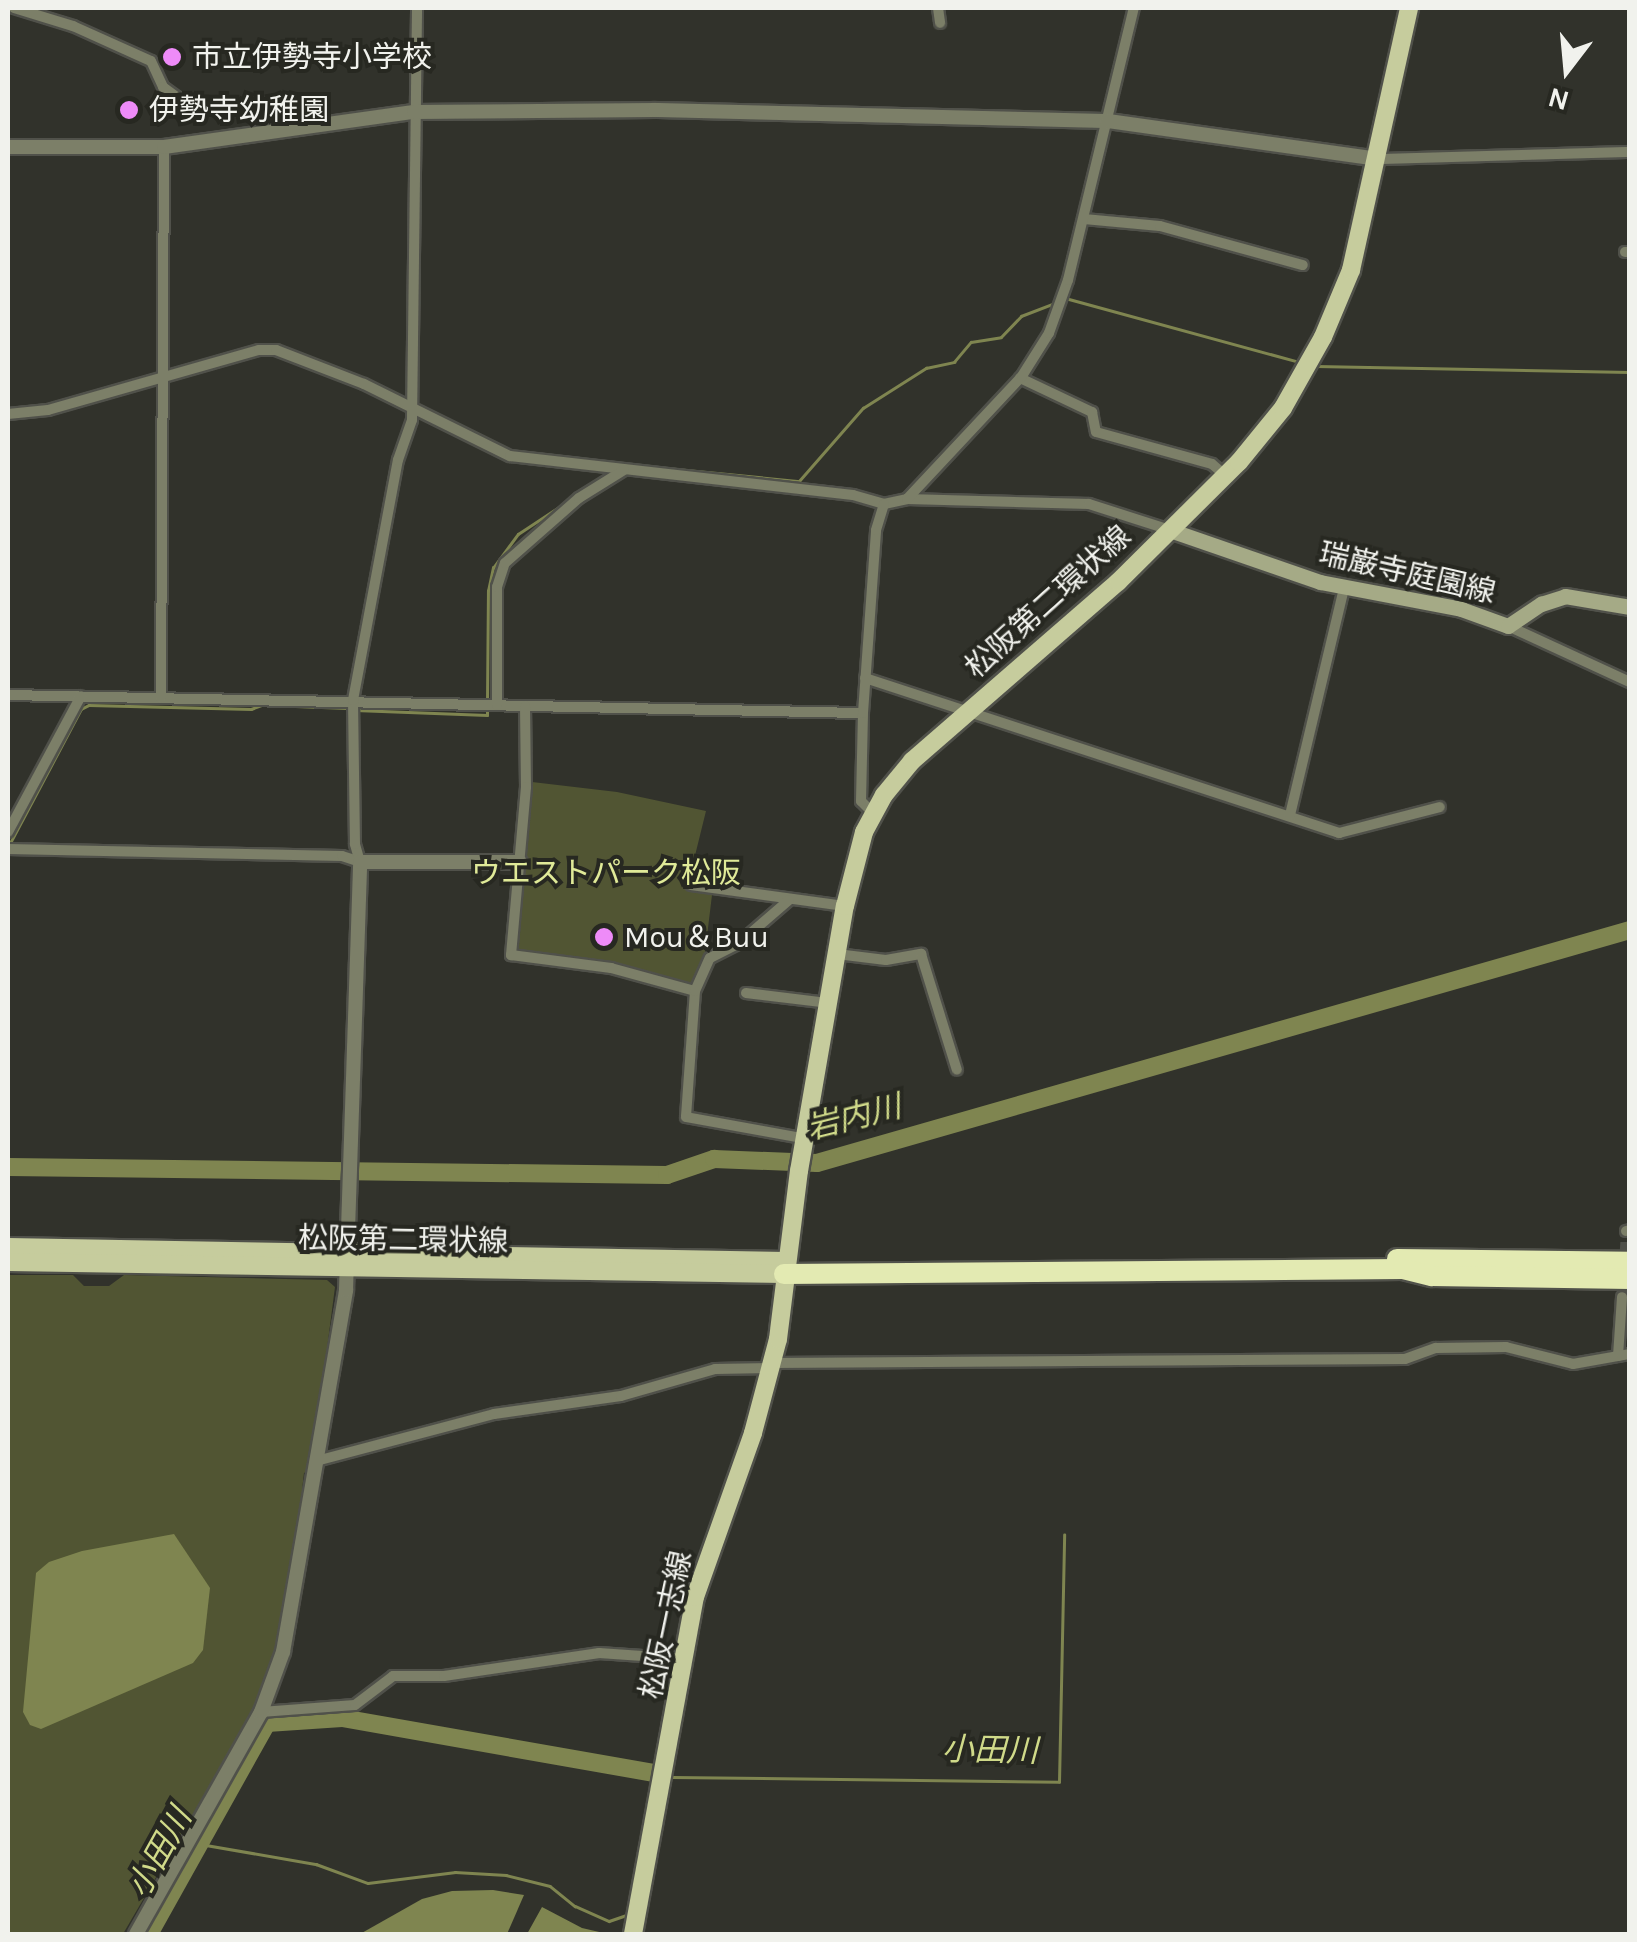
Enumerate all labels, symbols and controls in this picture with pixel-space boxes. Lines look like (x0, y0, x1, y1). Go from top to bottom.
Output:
north arrow (1517, 20, 1617, 120)
place label: 市立伊勢寺小学校 (192, 39, 432, 75)
marker: 市立伊勢寺小学校 (161, 46, 183, 68)
text: N (1544, 81, 1573, 118)
place label: 伊勢寺幼稚園 (149, 92, 329, 128)
marker: 伊勢寺幼稚園 (118, 99, 140, 121)
street label: 松阪第二環状線 (958, 518, 1138, 686)
street label: 瑞巌寺庭園線 (1315, 535, 1499, 611)
park label: ウエストパーク松阪 (471, 855, 741, 891)
place label: Mou＆Buu (624, 919, 769, 955)
marker: Mou＆Buu (593, 926, 615, 948)
water label: 岩内川 (803, 1088, 905, 1148)
street label: 松阪第二環状線 (298, 1220, 508, 1260)
street label: 松阪一志線 (633, 1548, 699, 1702)
water label: 小田川 (942, 1731, 1038, 1771)
water label: 小田川 (120, 1802, 200, 1904)

